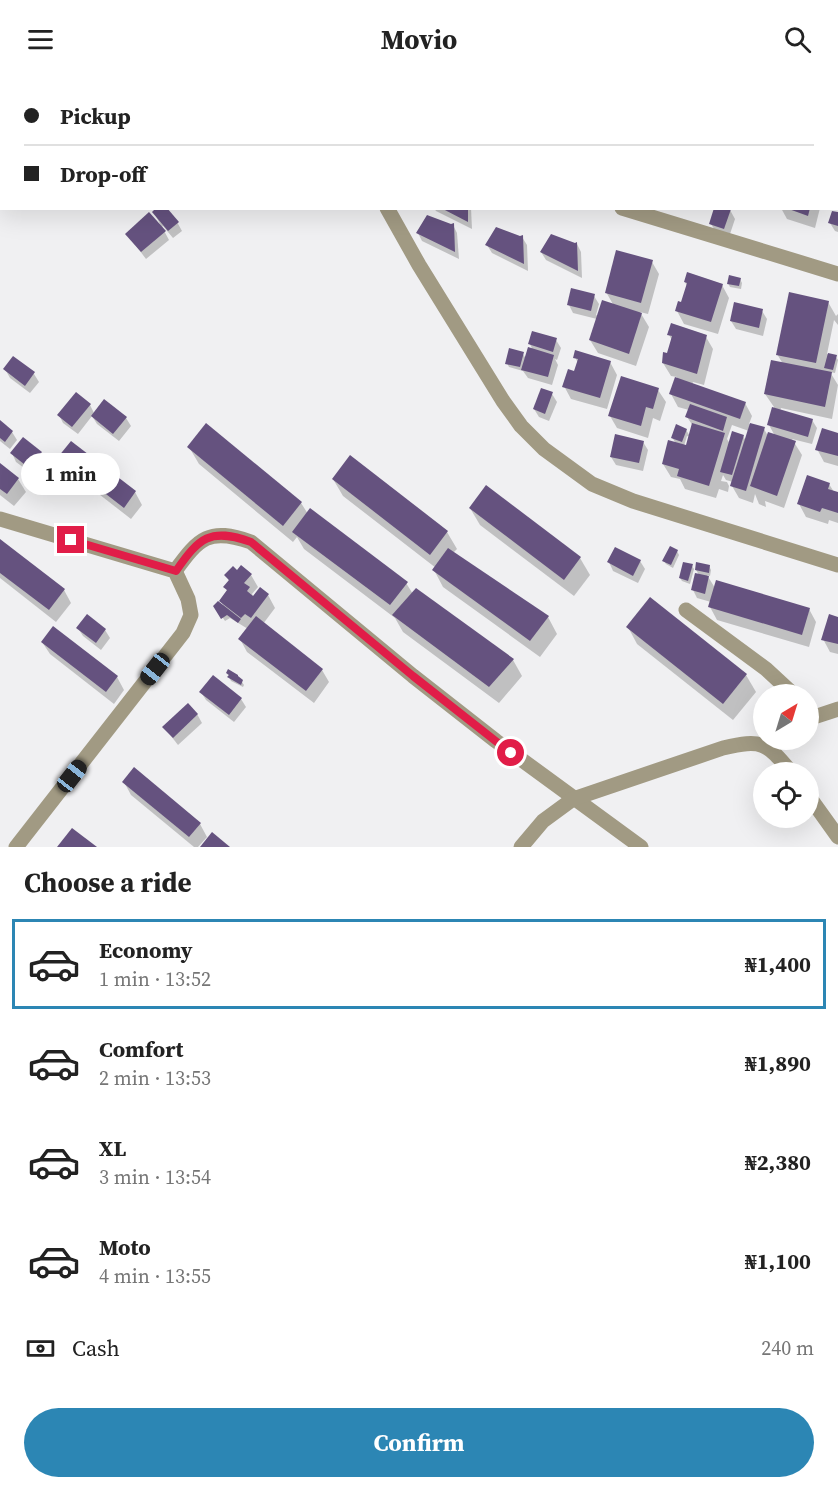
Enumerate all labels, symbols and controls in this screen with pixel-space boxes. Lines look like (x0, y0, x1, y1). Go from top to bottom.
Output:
text: Movio (381, 21, 457, 58)
icon: menu (24, 23, 57, 56)
icon: search (781, 23, 814, 56)
text: Pickup (60, 101, 131, 131)
text: Drop-off (60, 159, 146, 189)
callout: 1 min (22, 453, 121, 495)
text: 1 min (45, 460, 96, 488)
route end (57, 526, 84, 553)
car (137, 649, 173, 689)
north arrow (753, 684, 819, 750)
map controls (753, 684, 819, 828)
route start (497, 739, 524, 766)
car (54, 756, 90, 796)
button: locate (753, 762, 819, 828)
text: Choose a ride (24, 864, 192, 901)
text: Economy (99, 935, 193, 965)
icon: car (27, 937, 81, 991)
text: ₦1,400 (745, 949, 811, 979)
text: 1 min · 13:52 (99, 965, 211, 993)
text: Comfort (99, 1034, 183, 1064)
icon: car (27, 1036, 81, 1090)
text: ₦1,890 (745, 1048, 811, 1078)
text: 2 min · 13:53 (99, 1064, 211, 1092)
text: XL (99, 1133, 126, 1163)
icon: car (27, 1135, 81, 1189)
text: ₦2,380 (745, 1147, 811, 1177)
text: 3 min · 13:54 (99, 1163, 211, 1191)
text: Moto (99, 1232, 151, 1262)
icon: car (27, 1234, 81, 1288)
text: ₦1,100 (745, 1246, 811, 1276)
text: 4 min · 13:55 (99, 1262, 211, 1290)
icon: cash (24, 1332, 57, 1365)
text: Cash (72, 1333, 120, 1363)
text: 240 m (761, 1334, 814, 1362)
button: Confirm (24, 1408, 814, 1477)

